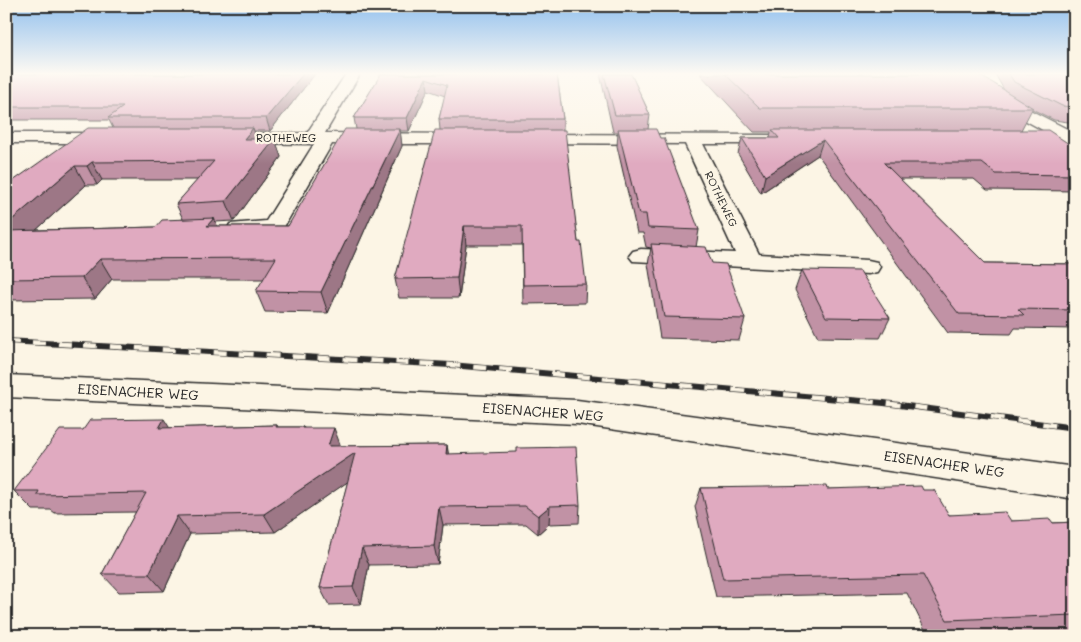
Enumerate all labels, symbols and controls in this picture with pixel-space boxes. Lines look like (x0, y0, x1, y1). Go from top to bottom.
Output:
street label: ROTHEWEG (256, 130, 316, 145)
street label: ROTHEWEG (702, 168, 741, 229)
street label: EISENACHER WEG (77, 379, 199, 404)
street label: EISENACHER WEG (482, 398, 604, 425)
street label: EISENACHER WEG (883, 446, 1005, 481)

